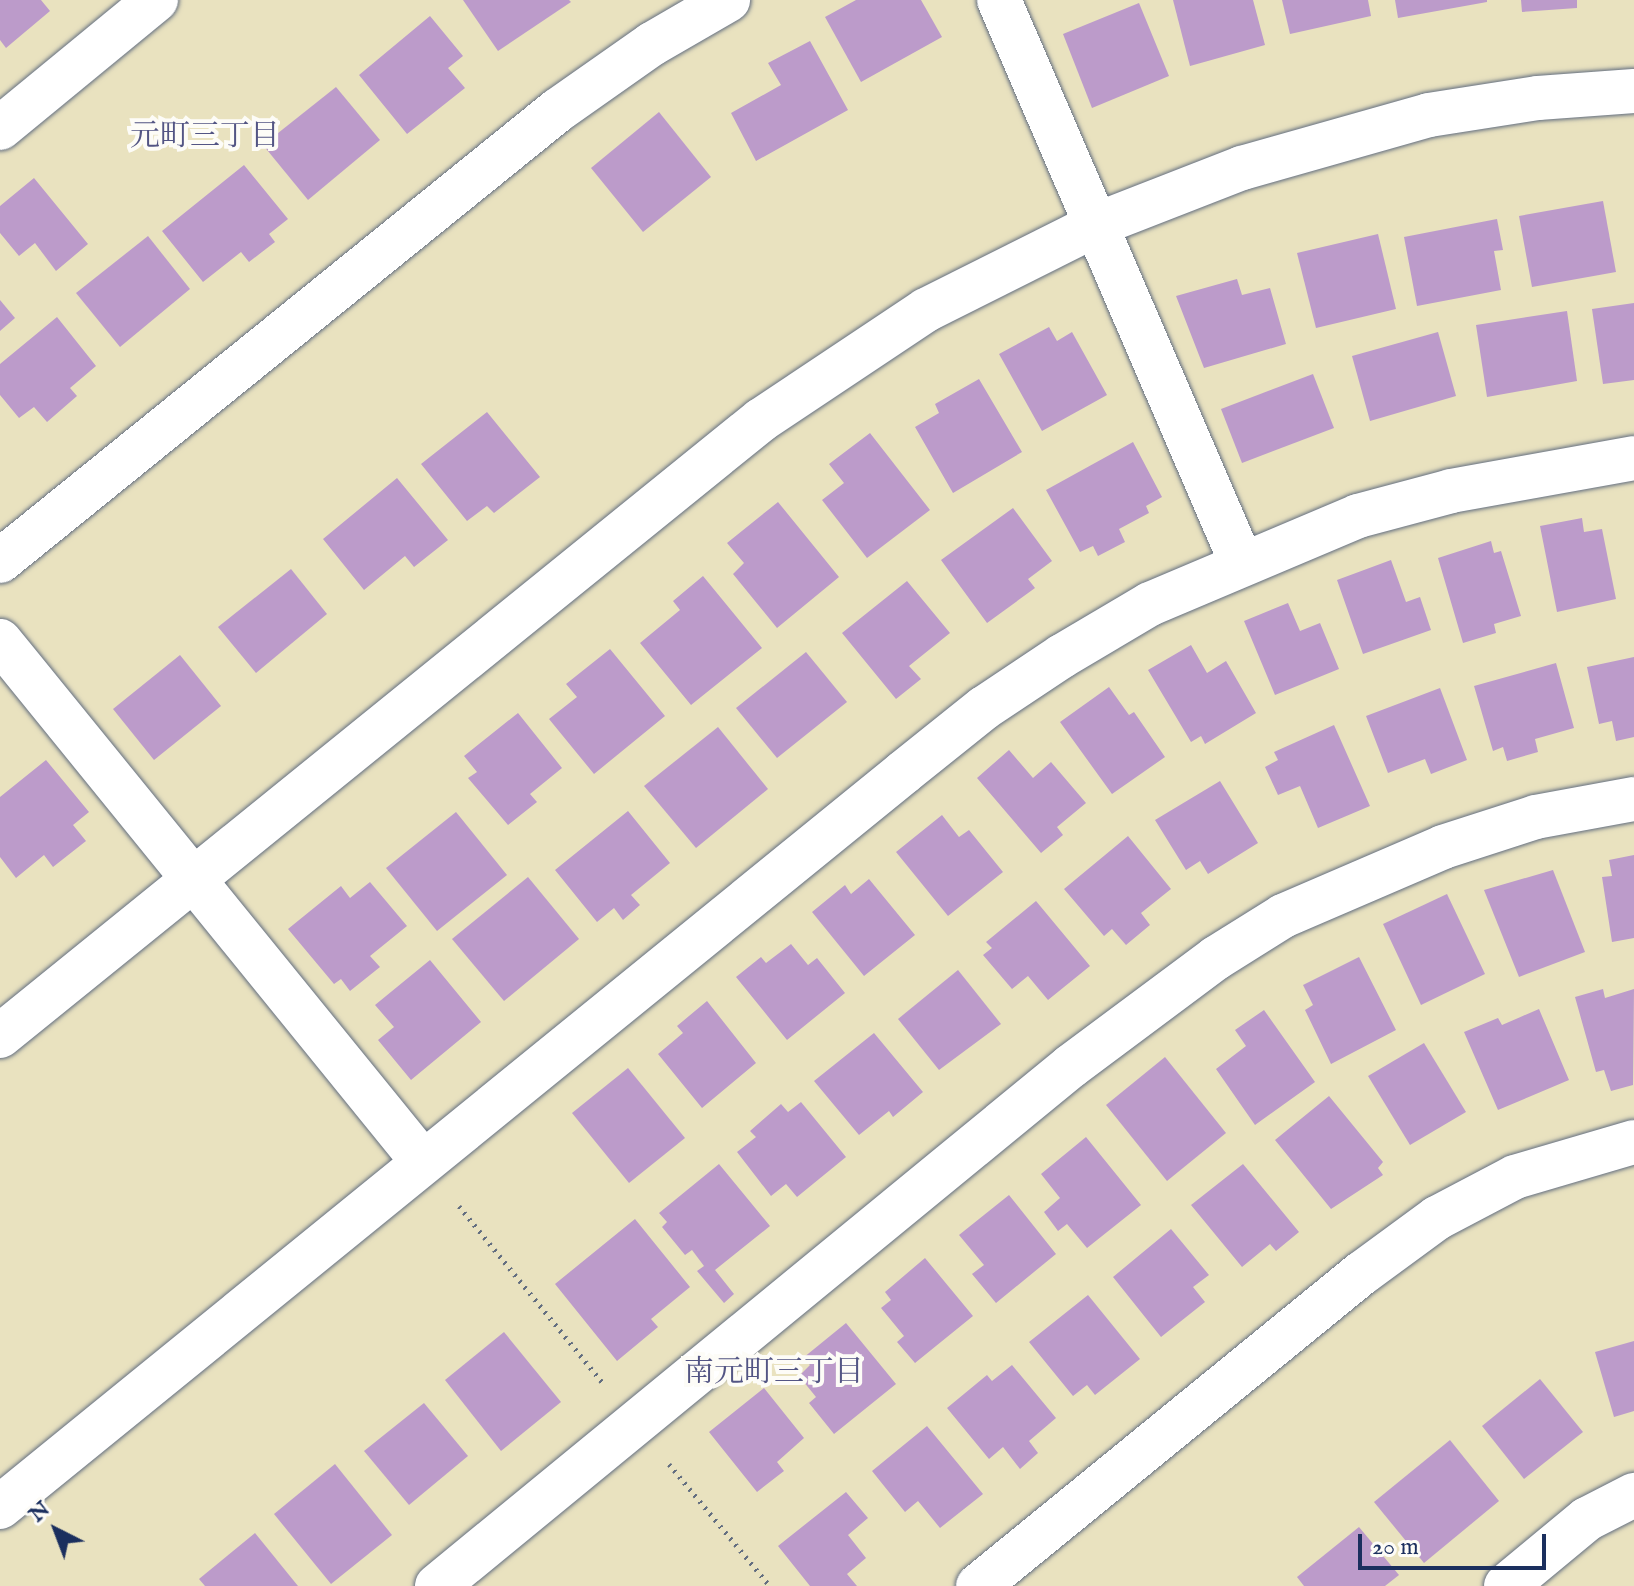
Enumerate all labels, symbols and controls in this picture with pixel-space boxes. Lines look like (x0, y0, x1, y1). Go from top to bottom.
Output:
district label: 元町三丁目 (130, 119, 280, 155)
district label: 南元町三丁目 (684, 1355, 864, 1391)
north arrow (16, 1490, 96, 1570)
text: N (23, 1495, 56, 1529)
scale bar (1362, 1518, 1550, 1568)
text: 20 m (1372, 1532, 1419, 1563)

